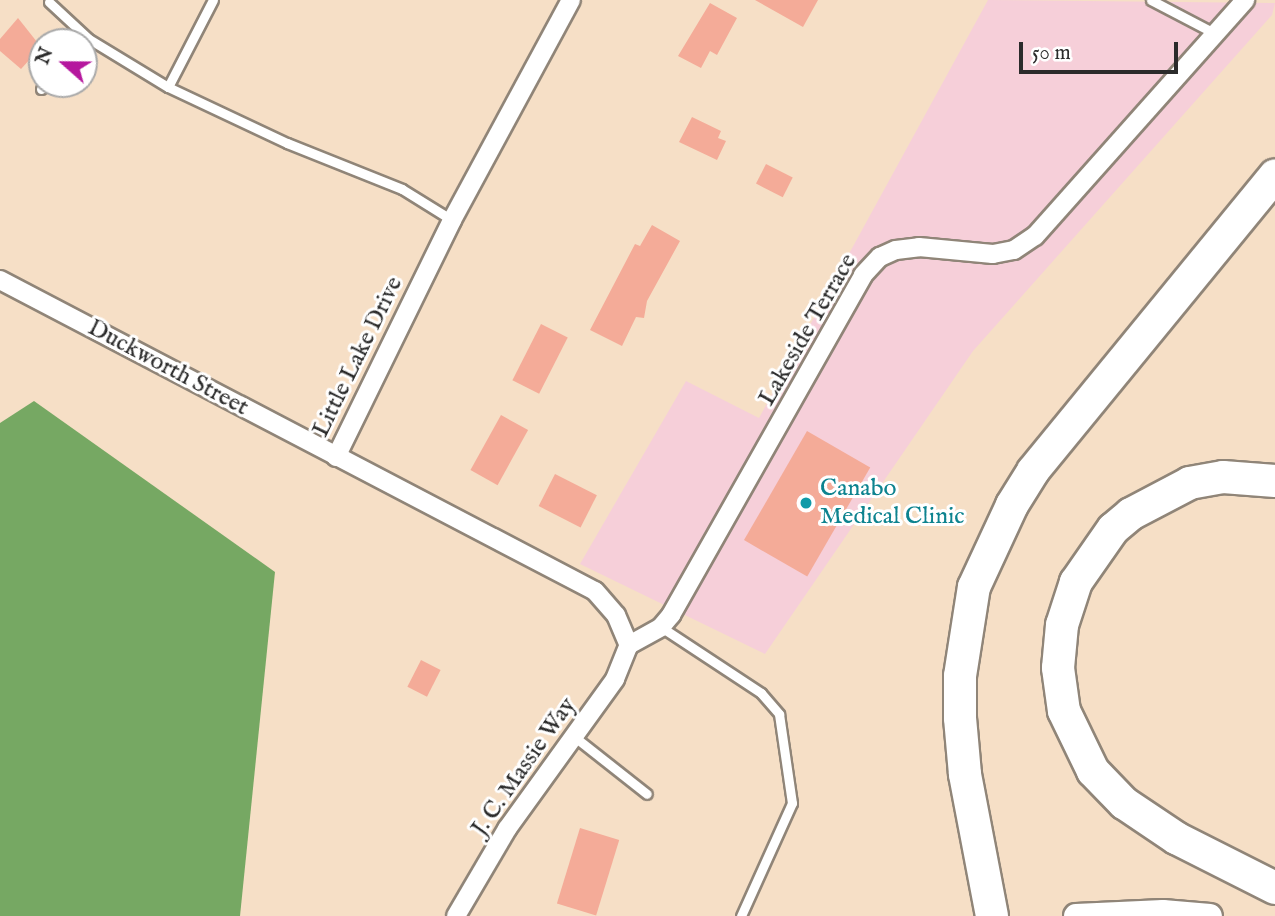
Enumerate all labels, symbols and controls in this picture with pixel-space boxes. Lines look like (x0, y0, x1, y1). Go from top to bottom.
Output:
north arrow (28, 28, 98, 98)
scale bar (1023, 28, 1182, 72)
text: 50 m (1032, 40, 1071, 67)
text: N (31, 44, 59, 68)
street label: Lakeside Terrace (753, 249, 863, 411)
street label: Little Lake Drive (307, 272, 409, 442)
street label: Duckworth Street (83, 314, 253, 422)
place label: Canabo Medical Clinic (820, 475, 965, 531)
marker: Canabo Medical Clinic (798, 495, 814, 511)
street label: J. C. Massie Way (466, 692, 582, 842)

